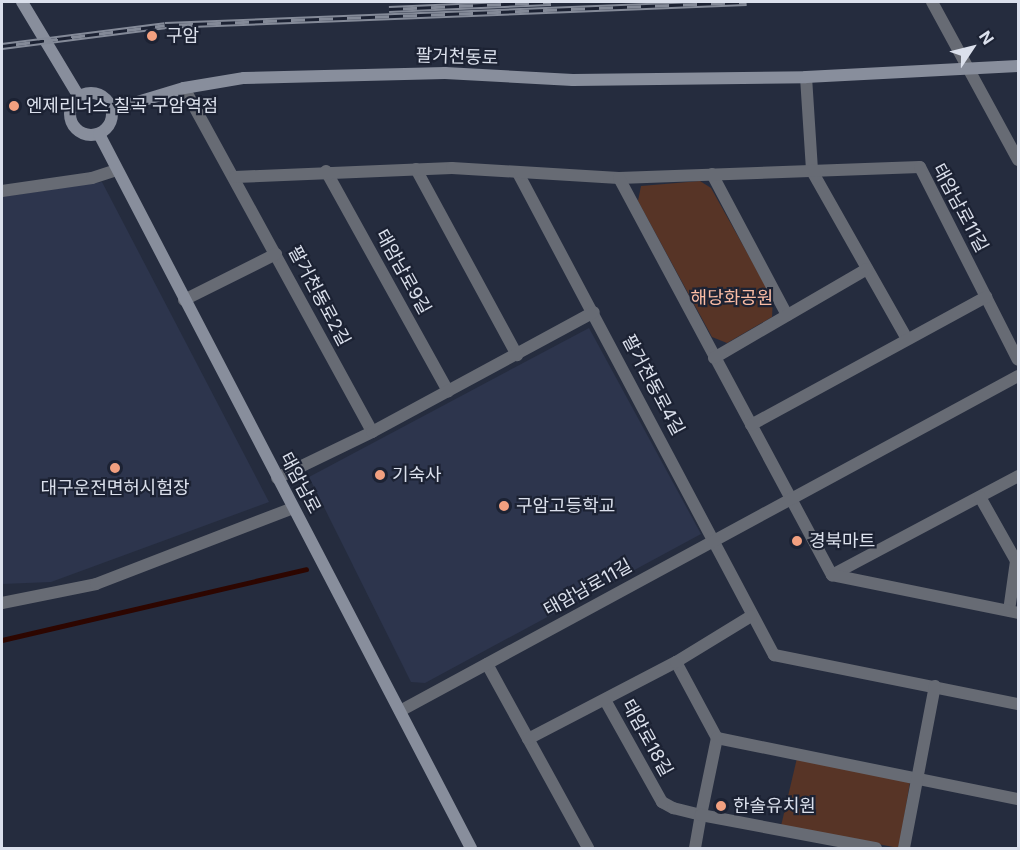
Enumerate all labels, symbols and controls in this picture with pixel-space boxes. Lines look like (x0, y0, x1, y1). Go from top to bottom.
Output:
north arrow (942, 18, 1002, 78)
place label: 구암 (166, 25, 199, 47)
marker: 구암 (143, 27, 161, 45)
text: N (975, 27, 998, 48)
street label: 팔거천동로 (415, 45, 499, 69)
place label: 엔제리너스 칠곡 구암역점 (26, 95, 218, 117)
marker: 엔제리너스 칠곡 구암역점 (7, 99, 21, 113)
street label: 태암남로11길 (928, 160, 992, 256)
street label: 태암남로9길 (371, 226, 435, 318)
street label: 팔거천동로2길 (284, 242, 354, 350)
park label: 해당화공원 (691, 287, 773, 309)
street label: 팔거천동로4길 (617, 331, 689, 439)
street label: 태암남로 (275, 449, 325, 517)
marker: 대구운전면허시험장 (108, 461, 122, 475)
place label: 기숙사 (392, 464, 442, 486)
marker: 기숙사 (373, 468, 387, 482)
place label: 대구운전면허시험장 (40, 477, 190, 499)
place label: 구암고등학교 (516, 495, 615, 517)
marker: 구암고등학교 (497, 499, 511, 513)
place label: 경북마트 (809, 530, 875, 552)
marker: 경북마트 (790, 534, 804, 548)
street label: 태암남로11길 (540, 555, 636, 621)
street label: 태암로18길 (617, 696, 677, 780)
place label: 한솔유치원 (733, 795, 816, 817)
marker: 한솔유치원 (714, 799, 728, 813)

